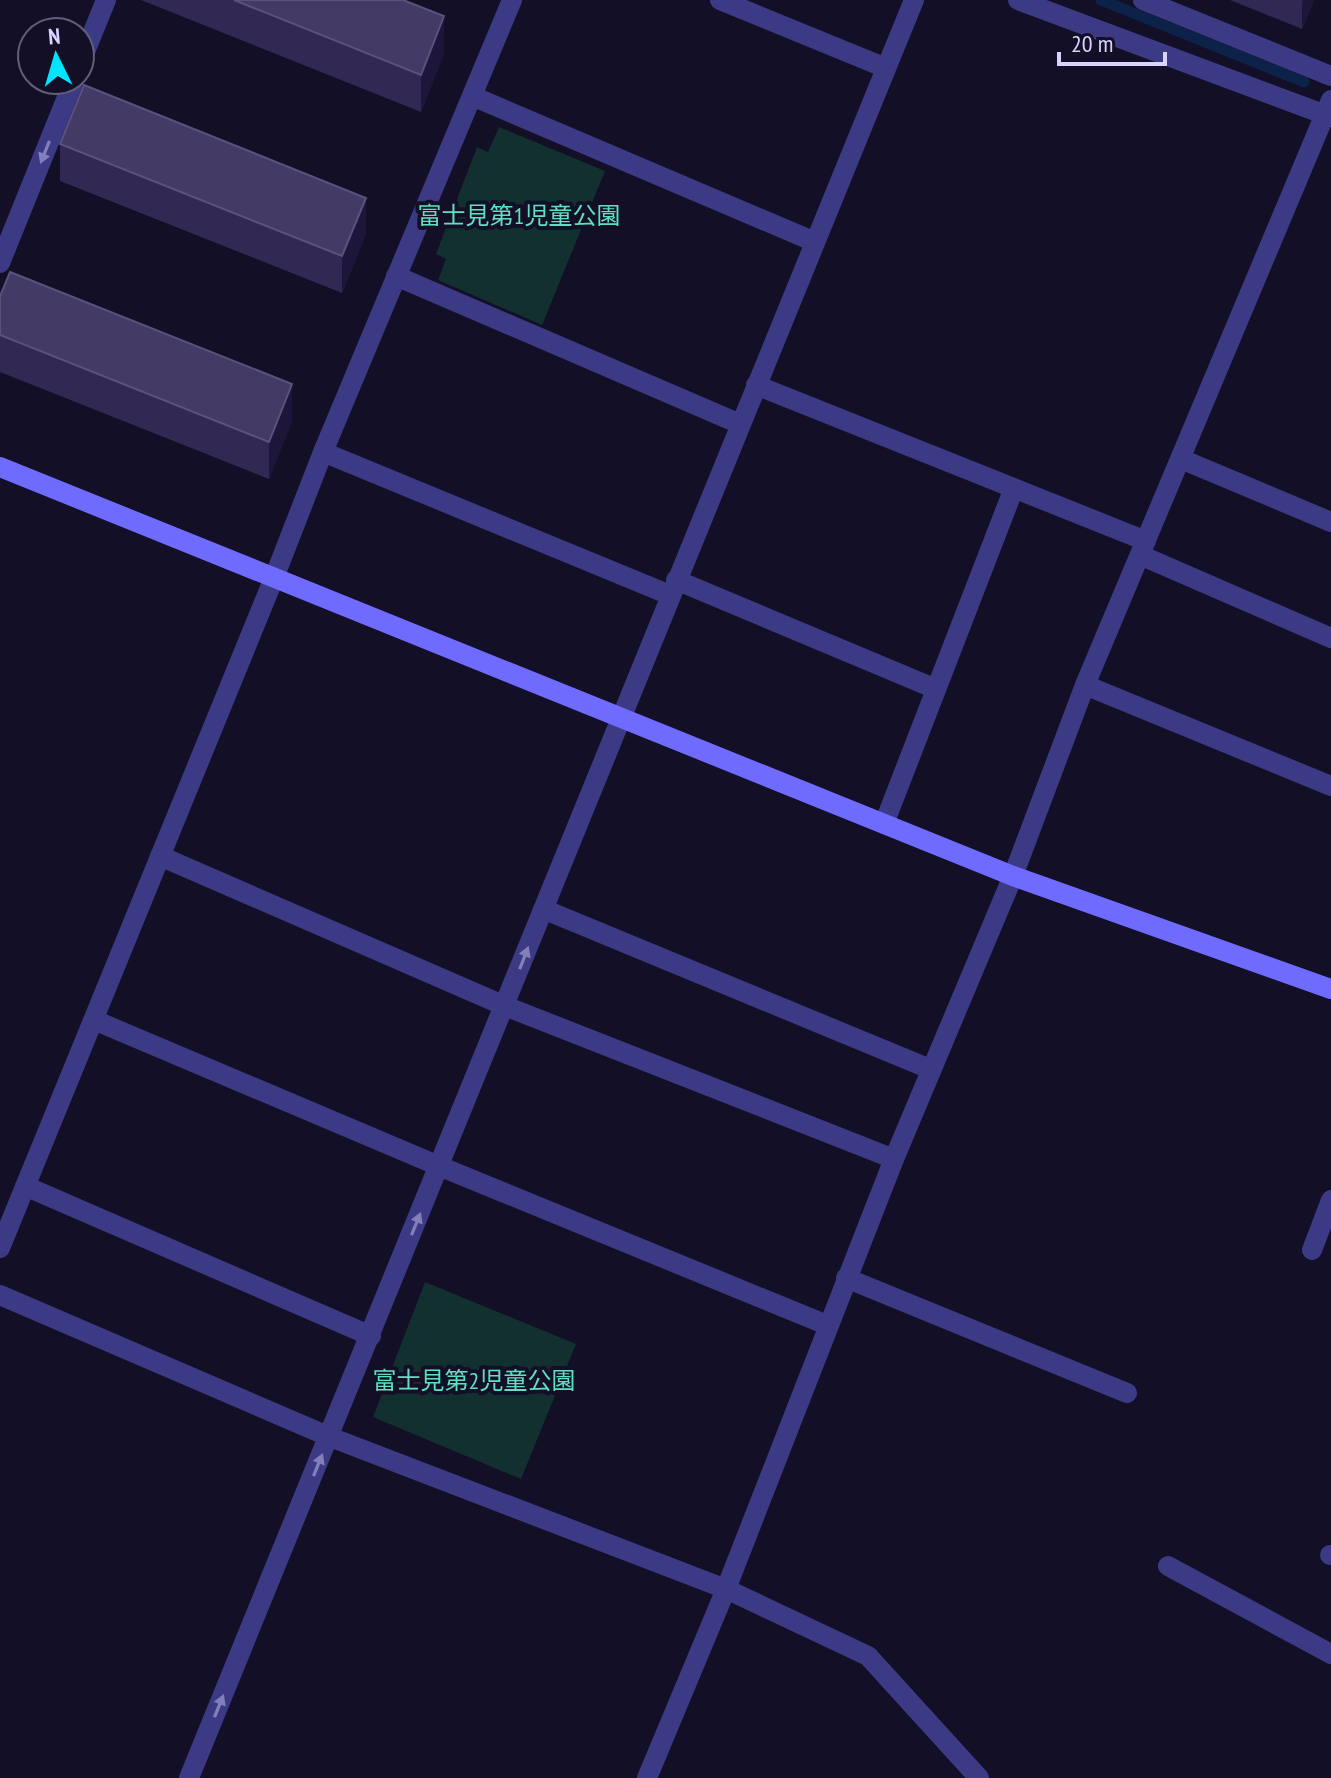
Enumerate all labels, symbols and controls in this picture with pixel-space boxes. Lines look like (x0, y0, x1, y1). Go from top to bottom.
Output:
north arrow (16, 16, 96, 96)
scale bar (1059, 16, 1165, 66)
text: N (47, 22, 61, 51)
text: 20 m (1071, 28, 1113, 59)
one-way arrow (38, 140, 51, 164)
park label: 富士見第1児童公園 (418, 200, 620, 231)
one-way arrow (518, 946, 531, 970)
one-way arrow (409, 1212, 422, 1236)
park label: 富士見第2児童公園 (373, 1365, 575, 1396)
one-way arrow (312, 1453, 325, 1477)
one-way arrow (213, 1694, 226, 1718)

